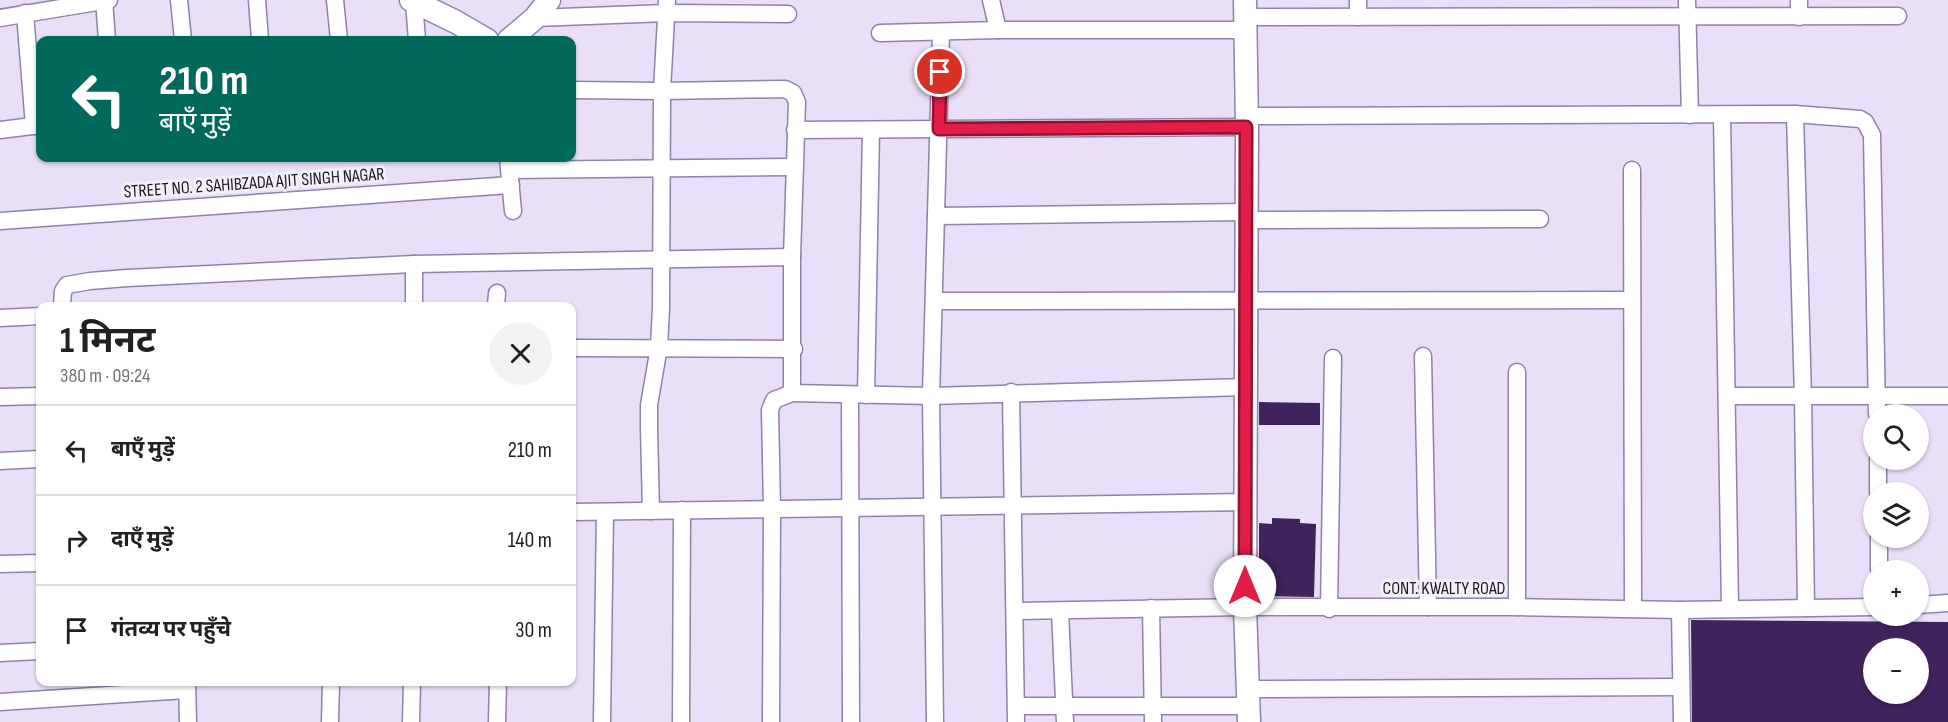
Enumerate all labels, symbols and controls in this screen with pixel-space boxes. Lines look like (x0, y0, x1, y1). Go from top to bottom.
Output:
pin (914, 46, 965, 97)
icon: arrive (923, 55, 956, 88)
text: 210 m (159, 56, 248, 107)
icon: left (60, 60, 138, 138)
text: बाएँ मुड़ें (159, 107, 231, 139)
street label: STREET NO. 2 SAHIBZADA AJIT SINGH NAGAR (123, 163, 385, 203)
text: 1 मिनट (60, 320, 155, 363)
button: close (489, 322, 552, 385)
text: 380 m · 09:24 (60, 364, 150, 388)
map controls (1863, 404, 1929, 704)
button: search (1863, 404, 1929, 470)
icon: left (60, 434, 93, 467)
text: बाएँ मुड़ें (111, 436, 175, 463)
text: 210 m (508, 437, 552, 464)
button: layers (1863, 482, 1929, 548)
icon: right (60, 524, 93, 557)
text: दाएँ मुड़ें (111, 526, 174, 553)
text: 140 m (508, 527, 552, 554)
position arrow (1213, 554, 1277, 618)
button: + (1863, 560, 1929, 626)
street label: CONT. KWALTY ROAD (1383, 578, 1505, 599)
icon: arrive (60, 614, 93, 647)
text: गंतव्य पर पहुँचे (111, 616, 231, 643)
text: 30 m (515, 617, 552, 644)
button: − (1863, 638, 1929, 704)

